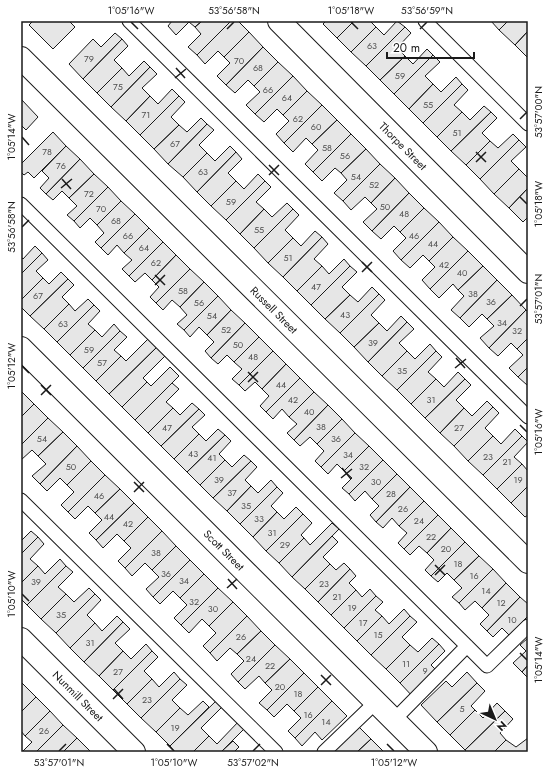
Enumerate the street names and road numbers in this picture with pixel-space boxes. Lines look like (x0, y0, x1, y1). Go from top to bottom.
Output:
street label: Thorpe Street (375, 118, 431, 174)
street label: Russell Street (247, 283, 302, 338)
street label: Scott Street (200, 526, 248, 574)
street label: Nunmill Street (49, 667, 107, 725)

